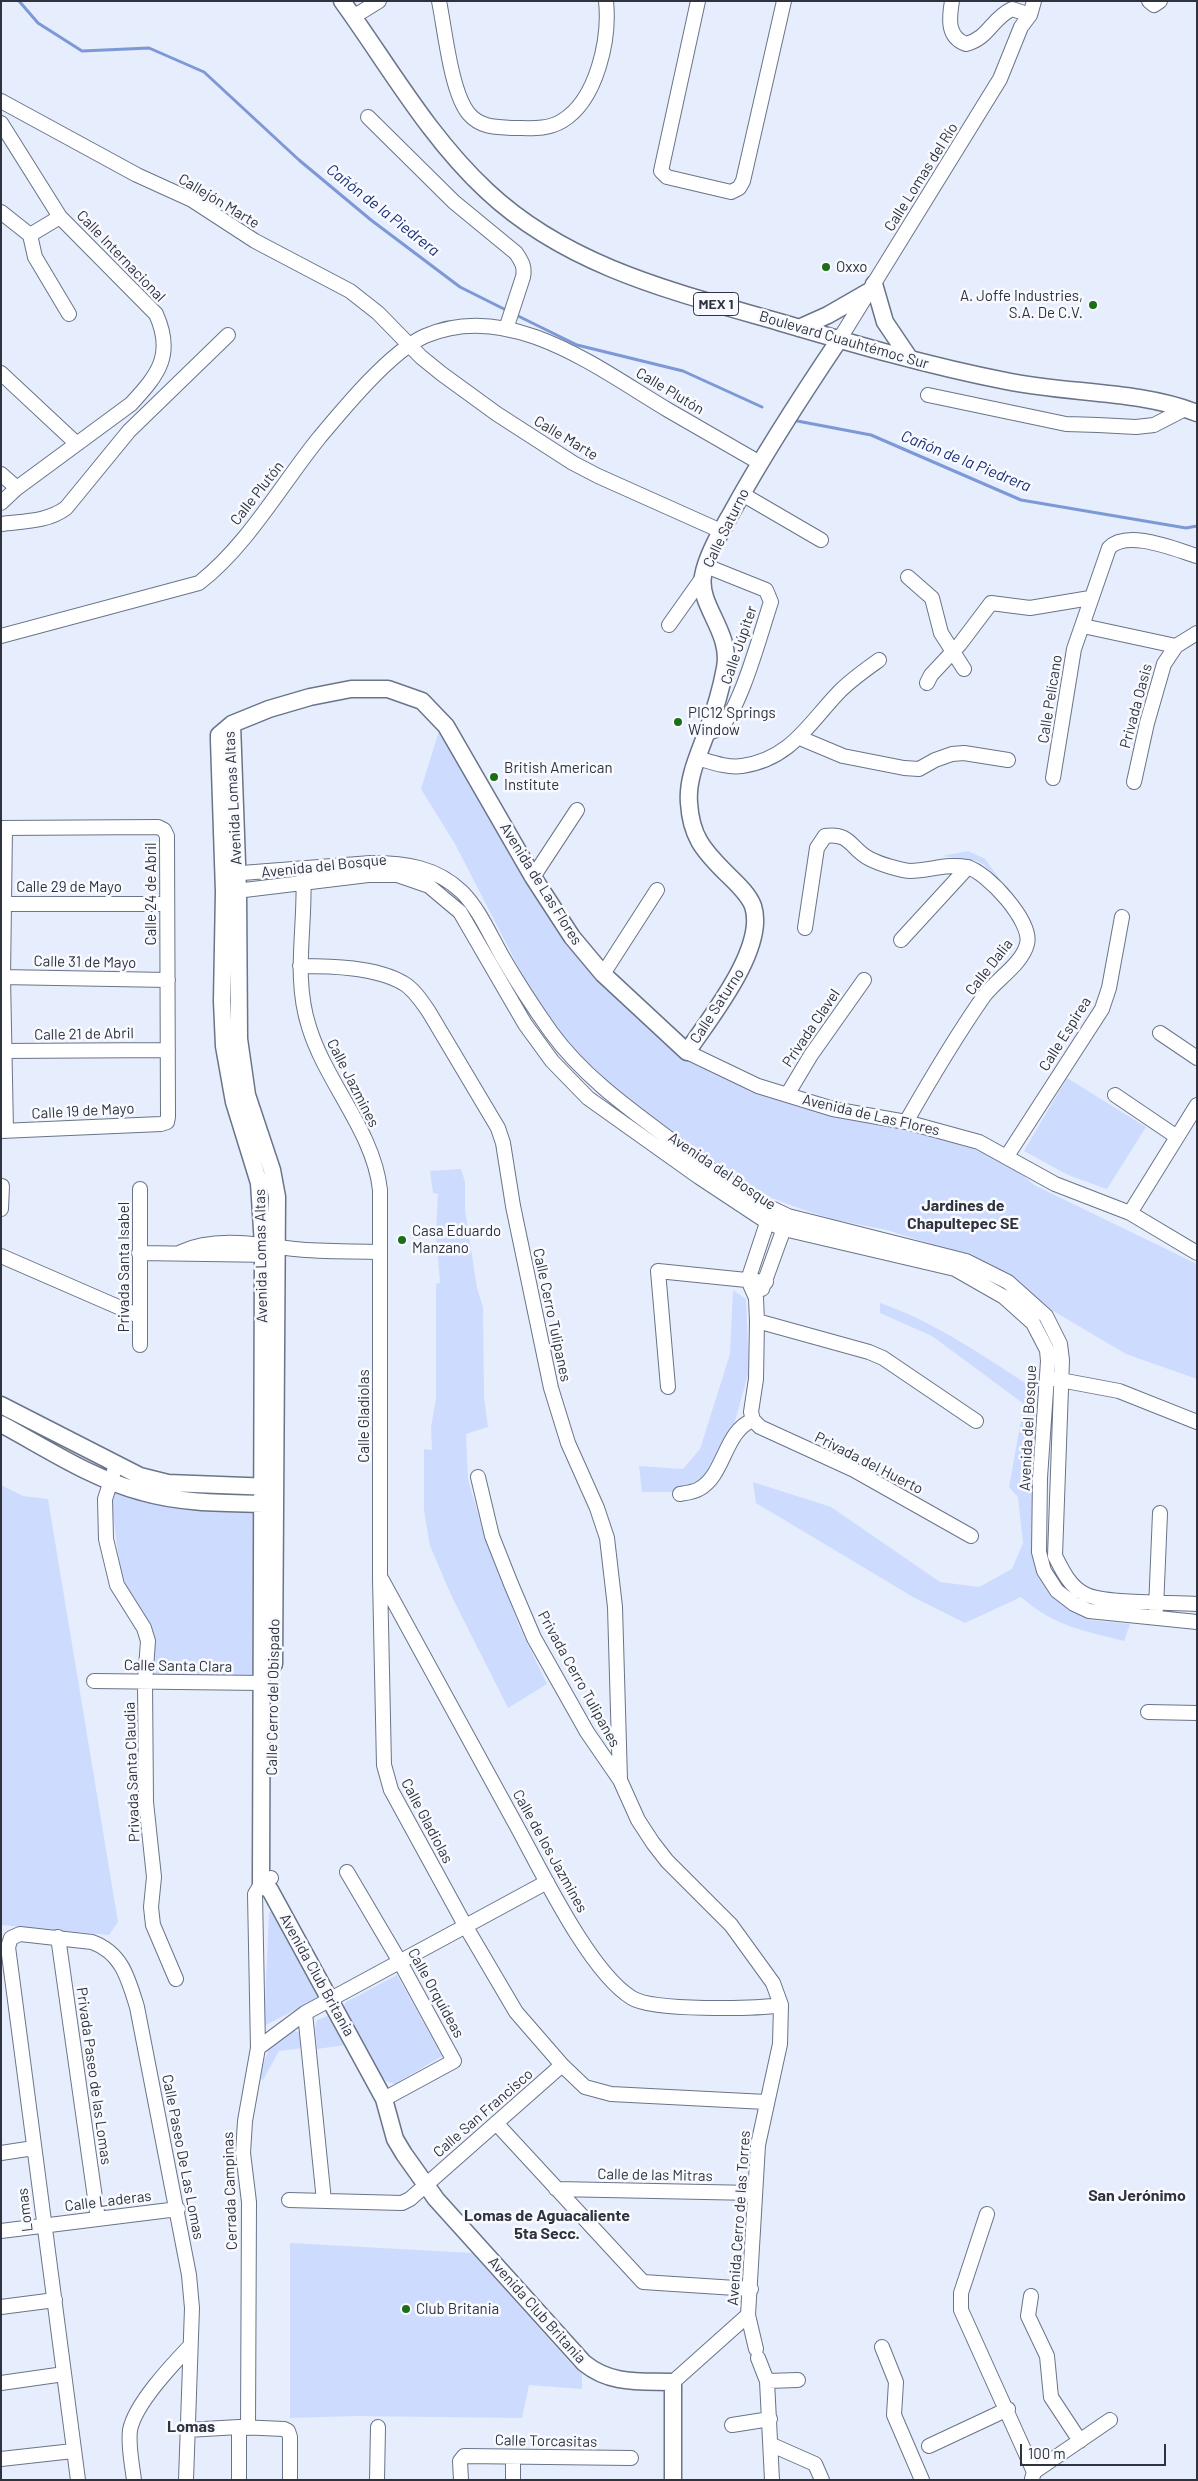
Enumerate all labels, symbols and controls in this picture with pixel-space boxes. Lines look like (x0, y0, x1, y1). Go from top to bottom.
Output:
street label: Calle Lomas del Río (880, 119, 962, 235)
water label: Cañón de la Piedrera (323, 160, 443, 260)
street label: Callejón Marte (175, 170, 263, 232)
street label: Calle Internacional (73, 207, 169, 305)
place label: Oxxo (836, 258, 867, 276)
marker: Oxxo (820, 261, 832, 273)
place label: A. Joffe Industries, S.A. De C.V. (960, 287, 1083, 322)
road number: MEX 1 (694, 292, 738, 316)
marker: A. Joffe Industries, S.A. De C.V. (1087, 299, 1099, 311)
street label: Boulevard Cuauhtémoc Sur (757, 307, 931, 373)
street label: Calle Plutón (633, 364, 707, 418)
street label: Calle Marte (531, 412, 601, 464)
water label: Cañón de la Piedrera (898, 426, 1034, 496)
street label: Calle Plutón (226, 457, 288, 529)
street label: Calle Saturno (699, 485, 753, 571)
street label: Calle Júpiter (717, 603, 761, 687)
street label: Calle Pelícano (1034, 653, 1066, 745)
street label: Privada Oasis (1116, 662, 1156, 750)
place label: PIC12 Springs Window (688, 704, 776, 739)
marker: PIC12 Springs Window (672, 716, 684, 728)
street label: Avenida Lomas Altas (221, 731, 245, 865)
place label: British American Institute (504, 759, 613, 794)
marker: British American Institute (488, 771, 500, 783)
street label: Avenida de Las Flores (496, 820, 586, 948)
street label: Calle 24 de Abril (142, 842, 160, 946)
street label: Avenida del Bosque (260, 850, 388, 882)
street label: Calle 29 de Mayo (16, 878, 122, 896)
street label: Calle Dalia (961, 935, 1017, 999)
street label: Calle 31 de Mayo (33, 952, 137, 972)
street label: Calle Saturno (686, 965, 748, 1047)
street label: Privada Clavel (778, 986, 844, 1070)
street label: Calle Espirea (1035, 994, 1095, 1074)
street label: Calle 21 de Abril (34, 1024, 134, 1044)
street label: Calle Jazmines (323, 1036, 383, 1130)
street label: Avenida de Las Flores (801, 1090, 941, 1140)
street label: Calle 19 de Mayo (31, 1099, 135, 1123)
street label: Avenida del Bosque (665, 1128, 779, 1214)
street label: Avenida Lomas Altas (251, 1189, 271, 1323)
district label: Jardines de Chapultepec SE (907, 1196, 1019, 1234)
street label: Privada Santa Isabel (115, 1202, 133, 1332)
place label: Casa Eduardo Manzano (412, 1222, 501, 1257)
marker: Casa Eduardo Manzano (396, 1234, 408, 1246)
street label: Calle Cerro Tulipanes (529, 1247, 575, 1383)
street label: Avenida del Bosque (1016, 1365, 1040, 1491)
street label: Calle Gladiolas (355, 1369, 373, 1463)
street label: Privada del Huerto (812, 1428, 926, 1498)
street label: Privada Cerro Tulipanes (534, 1608, 624, 1750)
street label: Calle Cerro del Obispado (263, 1618, 283, 1776)
street label: Calle Santa Clara (124, 1656, 232, 1676)
street label: Privada Santa Claudia (121, 1702, 143, 1842)
street label: Calle Gladiolas (397, 1776, 457, 1866)
street label: Calle de los Jazmines (509, 1786, 591, 1916)
street label: Avenida Club Britania (276, 1911, 358, 2039)
street label: Calle Orquídeas (404, 1945, 468, 2041)
street label: Privada Paseo de las Lomas (73, 1986, 115, 2166)
street label: Calle San Francisco (429, 2065, 537, 2161)
street label: Calle Paseo De Las Lomas (158, 2073, 208, 2241)
street label: Avenida Cerro de las Torres (724, 2130, 754, 2306)
street label: Cerrada Campinas (219, 2131, 241, 2251)
street label: Calle de las Mitras (597, 2165, 713, 2185)
district label: San Jerónimo (1088, 2186, 1186, 2206)
street label: Lomas (13, 2187, 37, 2233)
street label: Calle Laderas (64, 2187, 152, 2215)
district label: Lomas de Aguacaliente 5ta Secc. (464, 2206, 630, 2244)
street label: Avenida Club Britania (484, 2253, 590, 2367)
place label: Club Britania (416, 2300, 499, 2318)
marker: Club Britania (400, 2303, 412, 2315)
district label: Lomas (167, 2417, 215, 2437)
street label: Calle Torcasitas (495, 2431, 597, 2451)
scale bar (1023, 2434, 1169, 2466)
text: 100 m (1028, 2444, 1066, 2462)

